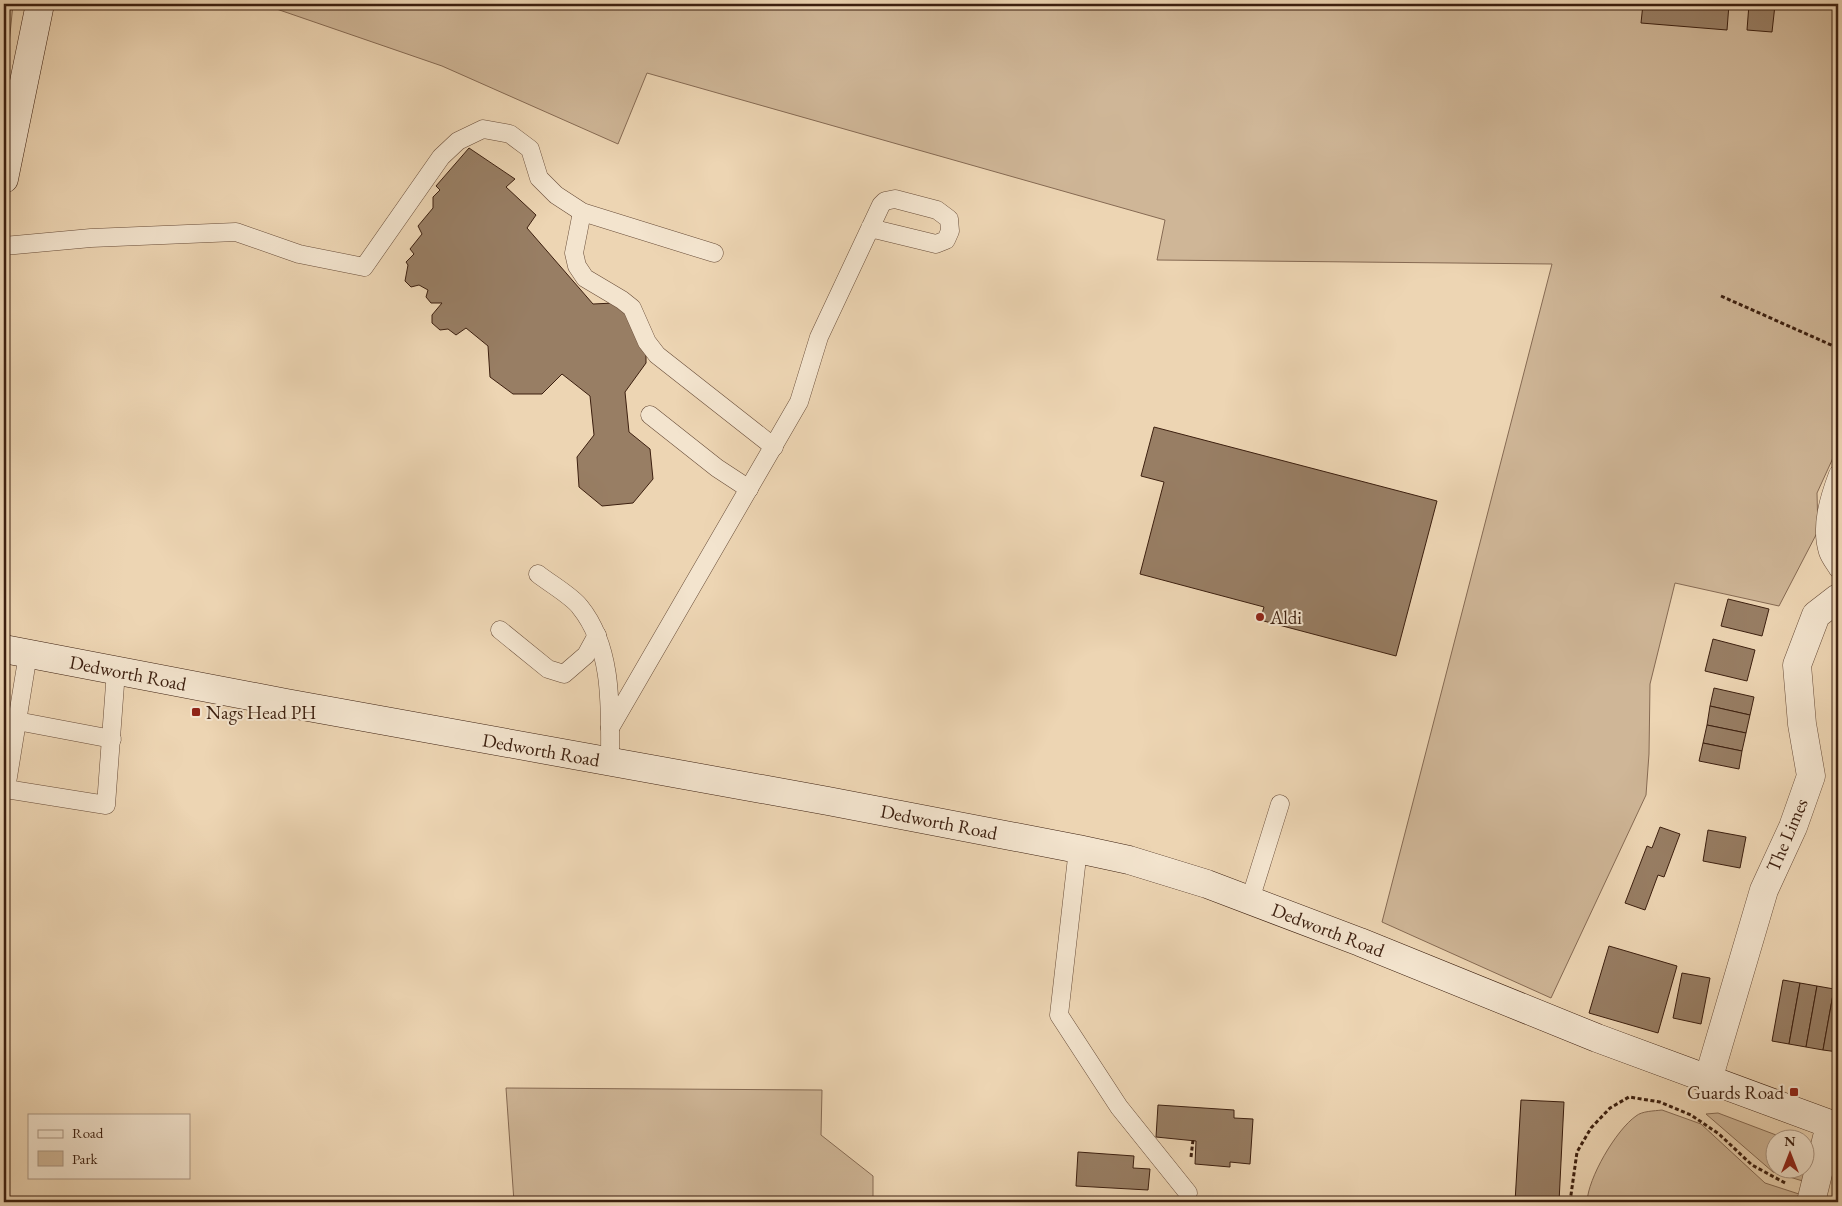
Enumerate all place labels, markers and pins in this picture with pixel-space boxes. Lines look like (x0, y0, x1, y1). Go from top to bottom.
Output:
place label: Aldi (1269, 605, 1302, 630)
marker: Aldi (1254, 611, 1266, 623)
place label: Nags Head PH (206, 700, 317, 725)
marker: Nags Head PH (190, 706, 202, 718)
place label: Guards Road (1687, 1080, 1784, 1105)
marker: Guards Road (1788, 1086, 1800, 1098)

